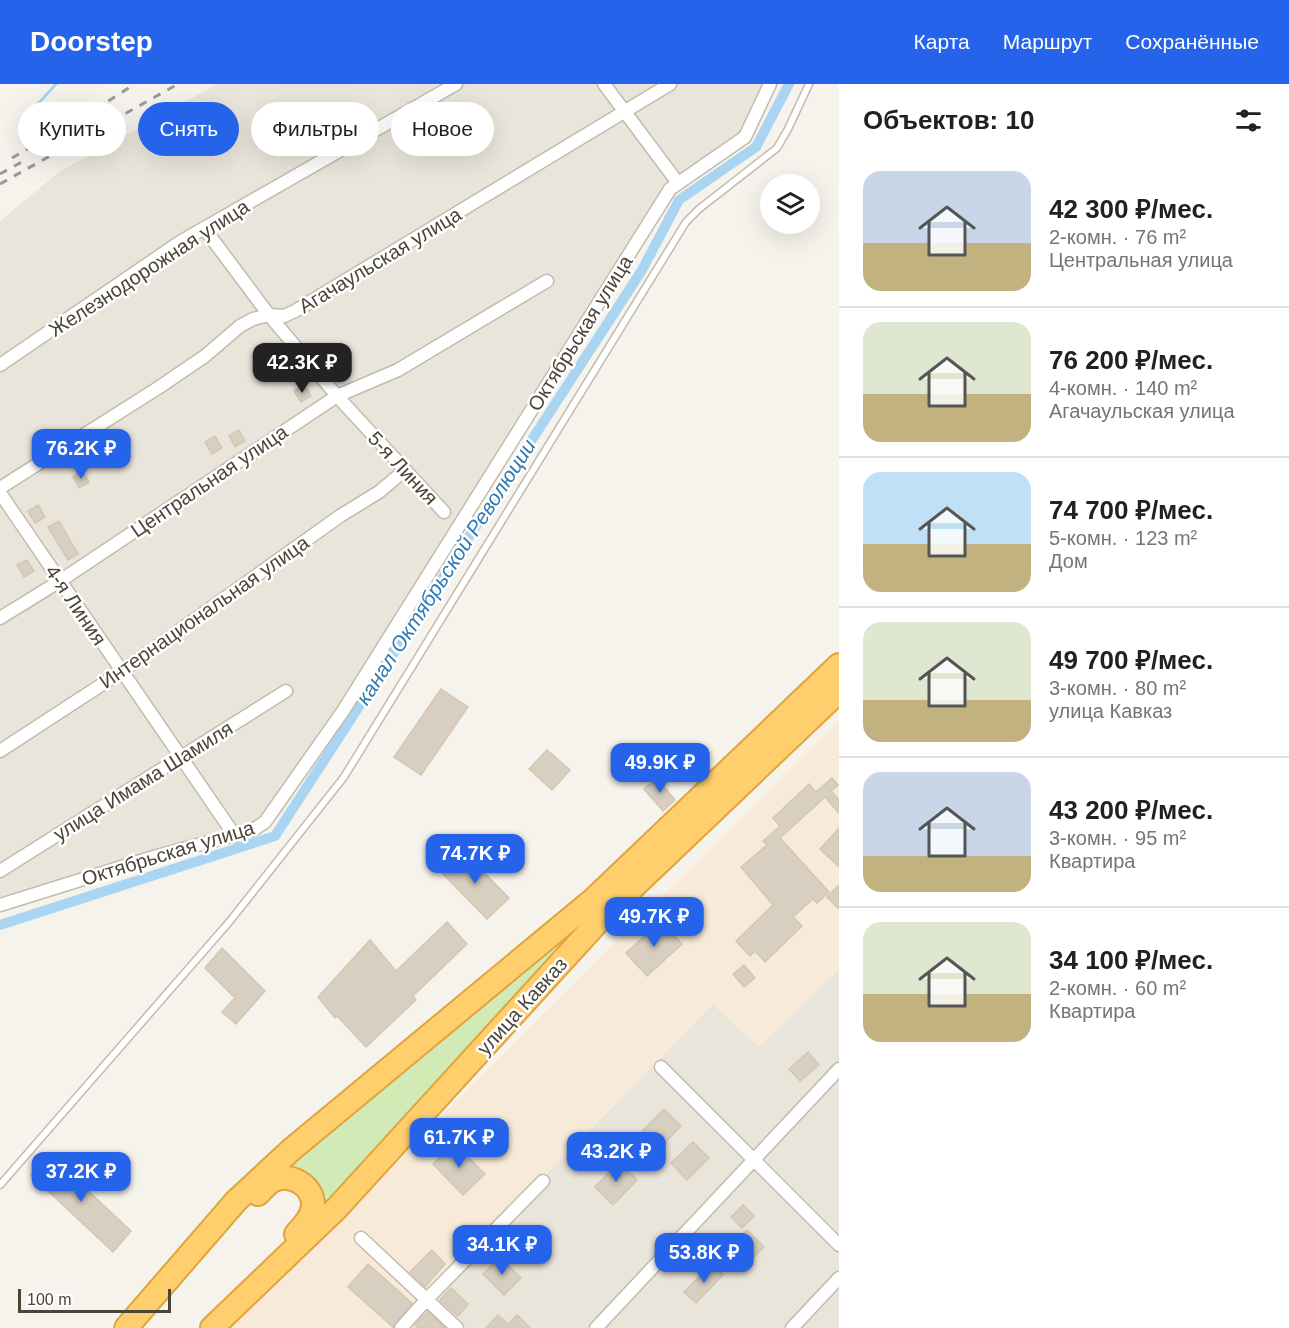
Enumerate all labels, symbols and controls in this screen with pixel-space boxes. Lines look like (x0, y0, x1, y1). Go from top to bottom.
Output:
text: Doorstep (30, 26, 153, 57)
text: Карта (914, 30, 970, 53)
text: Маршрут (1003, 30, 1092, 53)
text: Сохранённые (1125, 30, 1259, 53)
chip: Купить (18, 102, 126, 156)
chip: Снять (138, 102, 239, 156)
chip: Фильтры (251, 102, 379, 156)
chip: Новое (391, 102, 494, 156)
icon: filters (1232, 104, 1265, 137)
text: Объектов: 10 (863, 105, 1034, 135)
map controls (760, 174, 820, 234)
button: layers (760, 174, 820, 234)
text: 42 300 ₽/мес. (1049, 194, 1213, 224)
street label: Железнодорожная улица (45, 195, 254, 341)
icon: home (911, 195, 983, 267)
street label: Агачаульская улица (295, 202, 466, 317)
text: 2-комн. · 76 m² (1049, 226, 1186, 248)
text: Центральная улица (1049, 249, 1233, 271)
street label: Октябрьская улица (523, 250, 637, 415)
pin: 42.3K ₽ (247, 343, 357, 394)
text: 76 200 ₽/мес. (1049, 345, 1213, 375)
icon: home (911, 346, 983, 418)
text: 42.3K ₽ (267, 351, 337, 373)
text: 4-комн. · 140 m² (1049, 377, 1197, 399)
text: Агачаульская улица (1049, 400, 1235, 422)
street label: Центральная улица (127, 420, 292, 542)
street label: 5-я Линия (364, 427, 442, 509)
pin: 76.2K ₽ (26, 429, 136, 480)
water label: канал Октябрьской Революции (351, 435, 540, 709)
text: 76.2K ₽ (46, 437, 116, 459)
text: 74 700 ₽/мес. (1049, 495, 1213, 525)
icon: home (911, 496, 983, 568)
text: 5-комн. · 123 m² (1049, 527, 1197, 549)
street label: Интернациональная улица (95, 531, 314, 693)
text: Дом (1049, 550, 1088, 572)
street label: 4-я Линия (41, 561, 111, 649)
text: 49 700 ₽/мес. (1049, 645, 1213, 675)
icon: home (911, 646, 983, 718)
text: 3-комн. · 80 m² (1049, 677, 1186, 699)
text: улица Кавказ (1049, 700, 1172, 722)
street label: улица Имама Шамиля (49, 717, 237, 845)
pin: 49.9K ₽ (605, 743, 715, 794)
text: 49.9K ₽ (625, 751, 695, 773)
text: 43 200 ₽/мес. (1049, 795, 1213, 825)
icon: home (911, 796, 983, 868)
street label: Октябрьская улица (79, 816, 258, 890)
text: 3-комн. · 95 m² (1049, 827, 1186, 849)
pin: 74.7K ₽ (420, 834, 530, 885)
text: 74.7K ₽ (440, 842, 510, 864)
text: Квартира (1049, 850, 1135, 872)
pin: 49.7K ₽ (599, 897, 709, 948)
text: 49.7K ₽ (619, 905, 689, 927)
text: 34 100 ₽/мес. (1049, 945, 1213, 975)
icon: home (911, 946, 983, 1018)
street label: улица Кавказ (473, 953, 571, 1059)
text: 2-комн. · 60 m² (1049, 977, 1186, 999)
text: Квартира (1049, 1000, 1135, 1022)
pin: 61.7K ₽ (404, 1118, 514, 1169)
text: 61.7K ₽ (424, 1126, 494, 1148)
pin: 43.2K ₽ (561, 1132, 671, 1183)
text: 43.2K ₽ (581, 1140, 651, 1162)
pin: 37.2K ₽ (26, 1152, 136, 1203)
text: 37.2K ₽ (46, 1160, 116, 1182)
pin: 34.1K ₽ (447, 1225, 557, 1276)
text: 34.1K ₽ (467, 1233, 537, 1255)
pin: 53.8K ₽ (649, 1233, 759, 1284)
text: 53.8K ₽ (669, 1241, 739, 1263)
scale bar (18, 1286, 171, 1314)
text: 100 m (27, 1291, 71, 1308)

